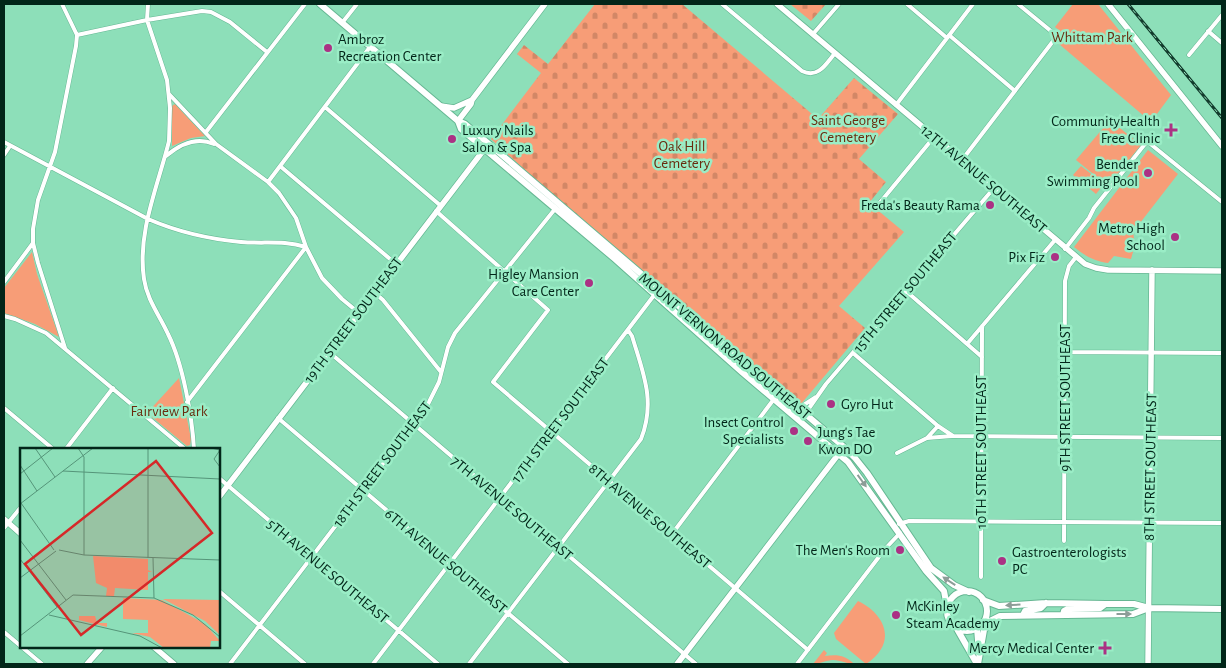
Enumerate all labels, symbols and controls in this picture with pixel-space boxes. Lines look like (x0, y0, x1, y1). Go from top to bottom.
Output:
park label: Whittam Park (1051, 30, 1133, 45)
place label: Ambroz Recreation Center (338, 32, 442, 64)
marker: Ambroz Recreation Center (322, 42, 334, 54)
park label: Saint George Cemetery (811, 113, 885, 145)
place label: CommunityHealth Free Clinic (1051, 114, 1160, 146)
street label: 12TH AVENUE SOUTHEAST (918, 122, 1050, 237)
place label: Luxury Nails Salon & Spa (462, 123, 534, 155)
marker: CommunityHealth Free Clinic (1164, 123, 1178, 137)
marker: Luxury Nails Salon & Spa (446, 133, 458, 145)
park label: Oak Hill Cemetery (654, 139, 711, 171)
place label: Bender Swimming Pool (1047, 157, 1138, 189)
marker: Bender Swimming Pool (1142, 167, 1154, 179)
place label: Freda's Beauty Rama (861, 198, 980, 213)
marker: Freda's Beauty Rama (984, 199, 996, 211)
place label: Metro High School (1098, 221, 1165, 253)
street label: 15TH STREET SOUTHEAST (851, 229, 960, 355)
marker: Metro High School (1169, 231, 1181, 243)
place label: Pix Fiz (1008, 250, 1045, 265)
marker: Pix Fiz (1049, 251, 1061, 263)
street label: 19TH STREET SOUTHEAST (301, 254, 406, 386)
place label: Higley Mansion Care Center (488, 267, 579, 299)
street label: MOUNT VERNON ROAD SOUTHEAST (636, 270, 814, 423)
marker: Higley Mansion Care Center (583, 277, 595, 289)
street label: 9TH STREET SOUTHEAST (1058, 324, 1073, 472)
street label: 17TH STREET SOUTHEAST (509, 355, 613, 486)
street label: 10TH STREET SOUTHEAST (974, 375, 989, 529)
street label: 8TH STREET SOUTHEAST (1142, 392, 1159, 541)
place label: Gyro Hut (841, 397, 894, 412)
street label: 18TH STREET SOUTHEAST (330, 398, 435, 530)
marker: Gyro Hut (825, 398, 837, 410)
park label: Fairview Park (130, 404, 208, 419)
place label: Insect Control Specialists (704, 415, 784, 447)
marker: Insect Control Specialists (788, 425, 800, 437)
place label: Jung's Tae Kwon DO (818, 425, 876, 457)
marker: Jung's Tae Kwon DO (802, 435, 814, 447)
inset map (20, 448, 220, 648)
street label: 7TH AVENUE SOUTHEAST (448, 453, 576, 564)
street label: 8TH AVENUE SOUTHEAST (586, 461, 714, 572)
one-way arrow (857, 474, 868, 487)
street label: 6TH AVENUE SOUTHEAST (382, 506, 510, 617)
street label: 5TH AVENUE SOUTHEAST (264, 516, 392, 627)
place label: The Men's Room (795, 543, 890, 558)
marker: The Men's Room (894, 544, 906, 556)
place label: Gastroenterologists PC (1012, 545, 1127, 577)
marker: Gastroenterologists PC (996, 555, 1008, 567)
one-way arrow (942, 577, 956, 586)
place label: McKinley Steam Academy (906, 599, 1000, 631)
one-way arrow (1005, 601, 1021, 609)
marker: McKinley Steam Academy (890, 609, 902, 621)
one-way arrow (1116, 610, 1132, 618)
place label: Mercy Medical Center (969, 641, 1094, 656)
marker: Mercy Medical Center (1098, 641, 1112, 655)

